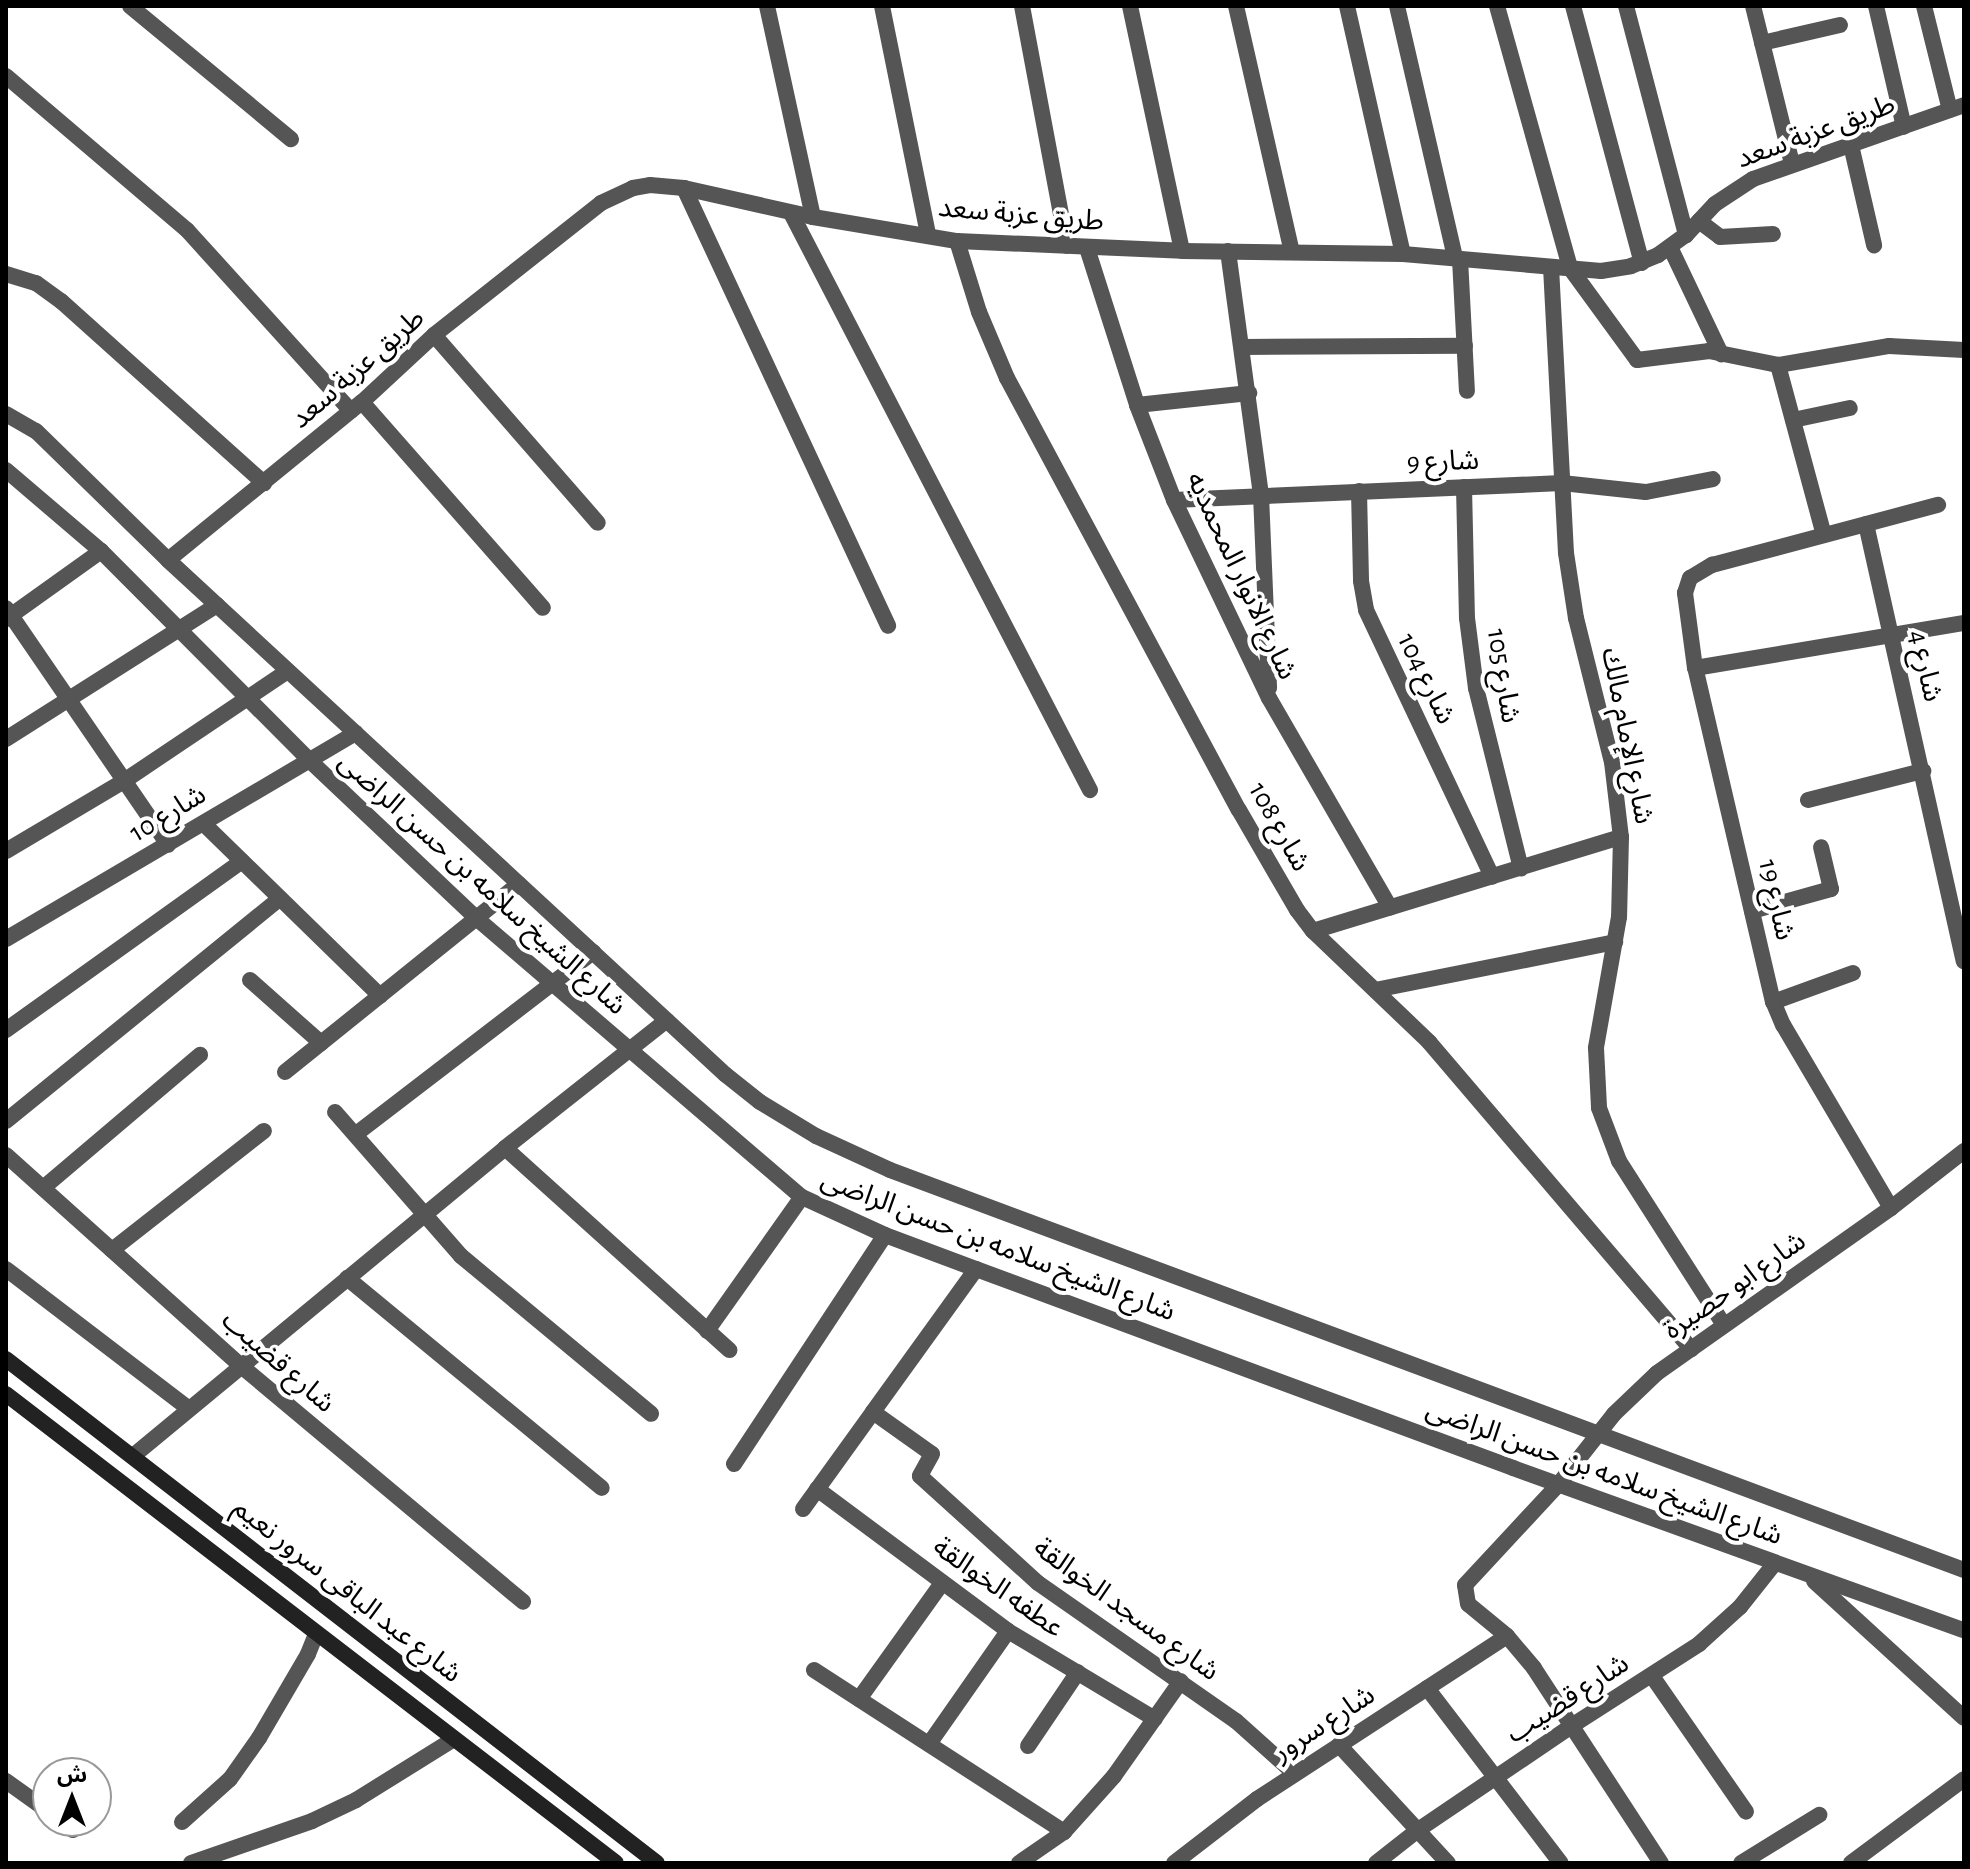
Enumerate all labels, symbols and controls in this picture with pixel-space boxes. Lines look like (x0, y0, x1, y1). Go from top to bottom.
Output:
street label: طريق عزبة سعد (1732, 88, 1900, 176)
street label: طريق عزبة سعد (937, 191, 1105, 239)
street label: طريق عزبة سعد (284, 302, 432, 436)
street label: شارع 9 (1406, 444, 1480, 480)
street label: شارع الانوار المحمديه (1178, 467, 1304, 685)
street label: شارع 105 (1479, 626, 1527, 726)
street label: شارع 4 (1900, 627, 1950, 705)
street label: شارع 104 (1390, 628, 1462, 730)
street label: شارع الإمام مالك (1593, 645, 1661, 827)
street label: شارع الشيخ سلامه بن حسن الراضى (331, 745, 633, 1023)
street label: شارع 108 (1241, 776, 1317, 878)
street label: شارع 10 (124, 778, 212, 850)
street label: شارع 19 (1750, 856, 1802, 944)
street label: شارع الشيخ سلامه بن حسن الراضى (816, 1163, 1180, 1329)
street label: شارع ابو حصيرة (1657, 1225, 1813, 1347)
street label: شارع قضيب (214, 1304, 342, 1420)
street label: شارع الشيخ سلامه بن حسن الراضى (1421, 1393, 1787, 1553)
street label: شارع عبد الباقى سرور نعيم (226, 1491, 468, 1691)
street label: عطفه الخوالقة (926, 1531, 1070, 1645)
street label: شارع مسجد الخوالقة (1027, 1531, 1225, 1689)
street label: شارع قضيب (1500, 1647, 1636, 1751)
street label: شارع سرور (1267, 1679, 1381, 1769)
north arrow (32, 1757, 112, 1837)
text: ش (57, 1764, 87, 1786)

